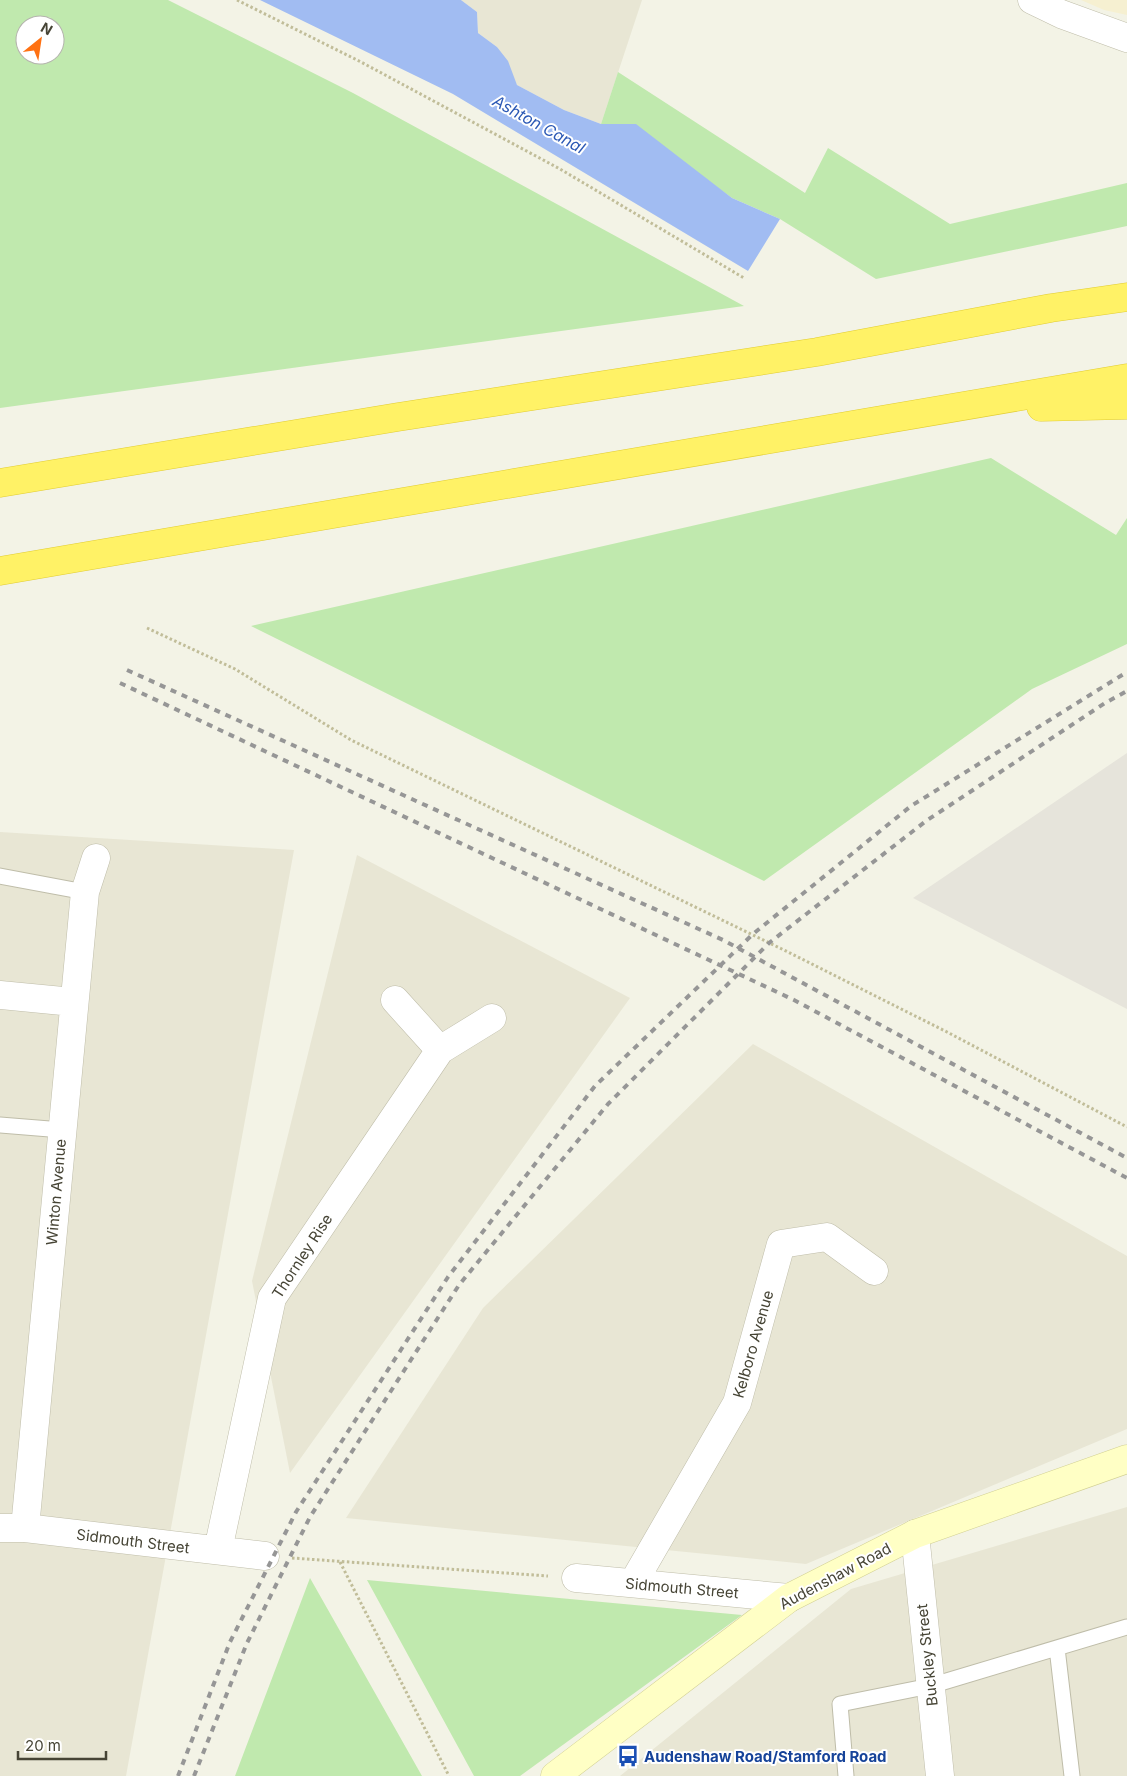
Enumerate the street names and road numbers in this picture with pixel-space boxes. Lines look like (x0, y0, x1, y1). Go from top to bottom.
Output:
street label: Winton Avenue (42, 1138, 70, 1246)
street label: Thornley Rise (268, 1210, 336, 1302)
street label: Kelboro Avenue (729, 1288, 777, 1400)
street label: Sidmouth Street (75, 1525, 191, 1557)
street label: Audenshaw Road (776, 1539, 894, 1613)
street label: Sidmouth Street (624, 1574, 740, 1602)
street label: Buckley Street (912, 1603, 942, 1707)

